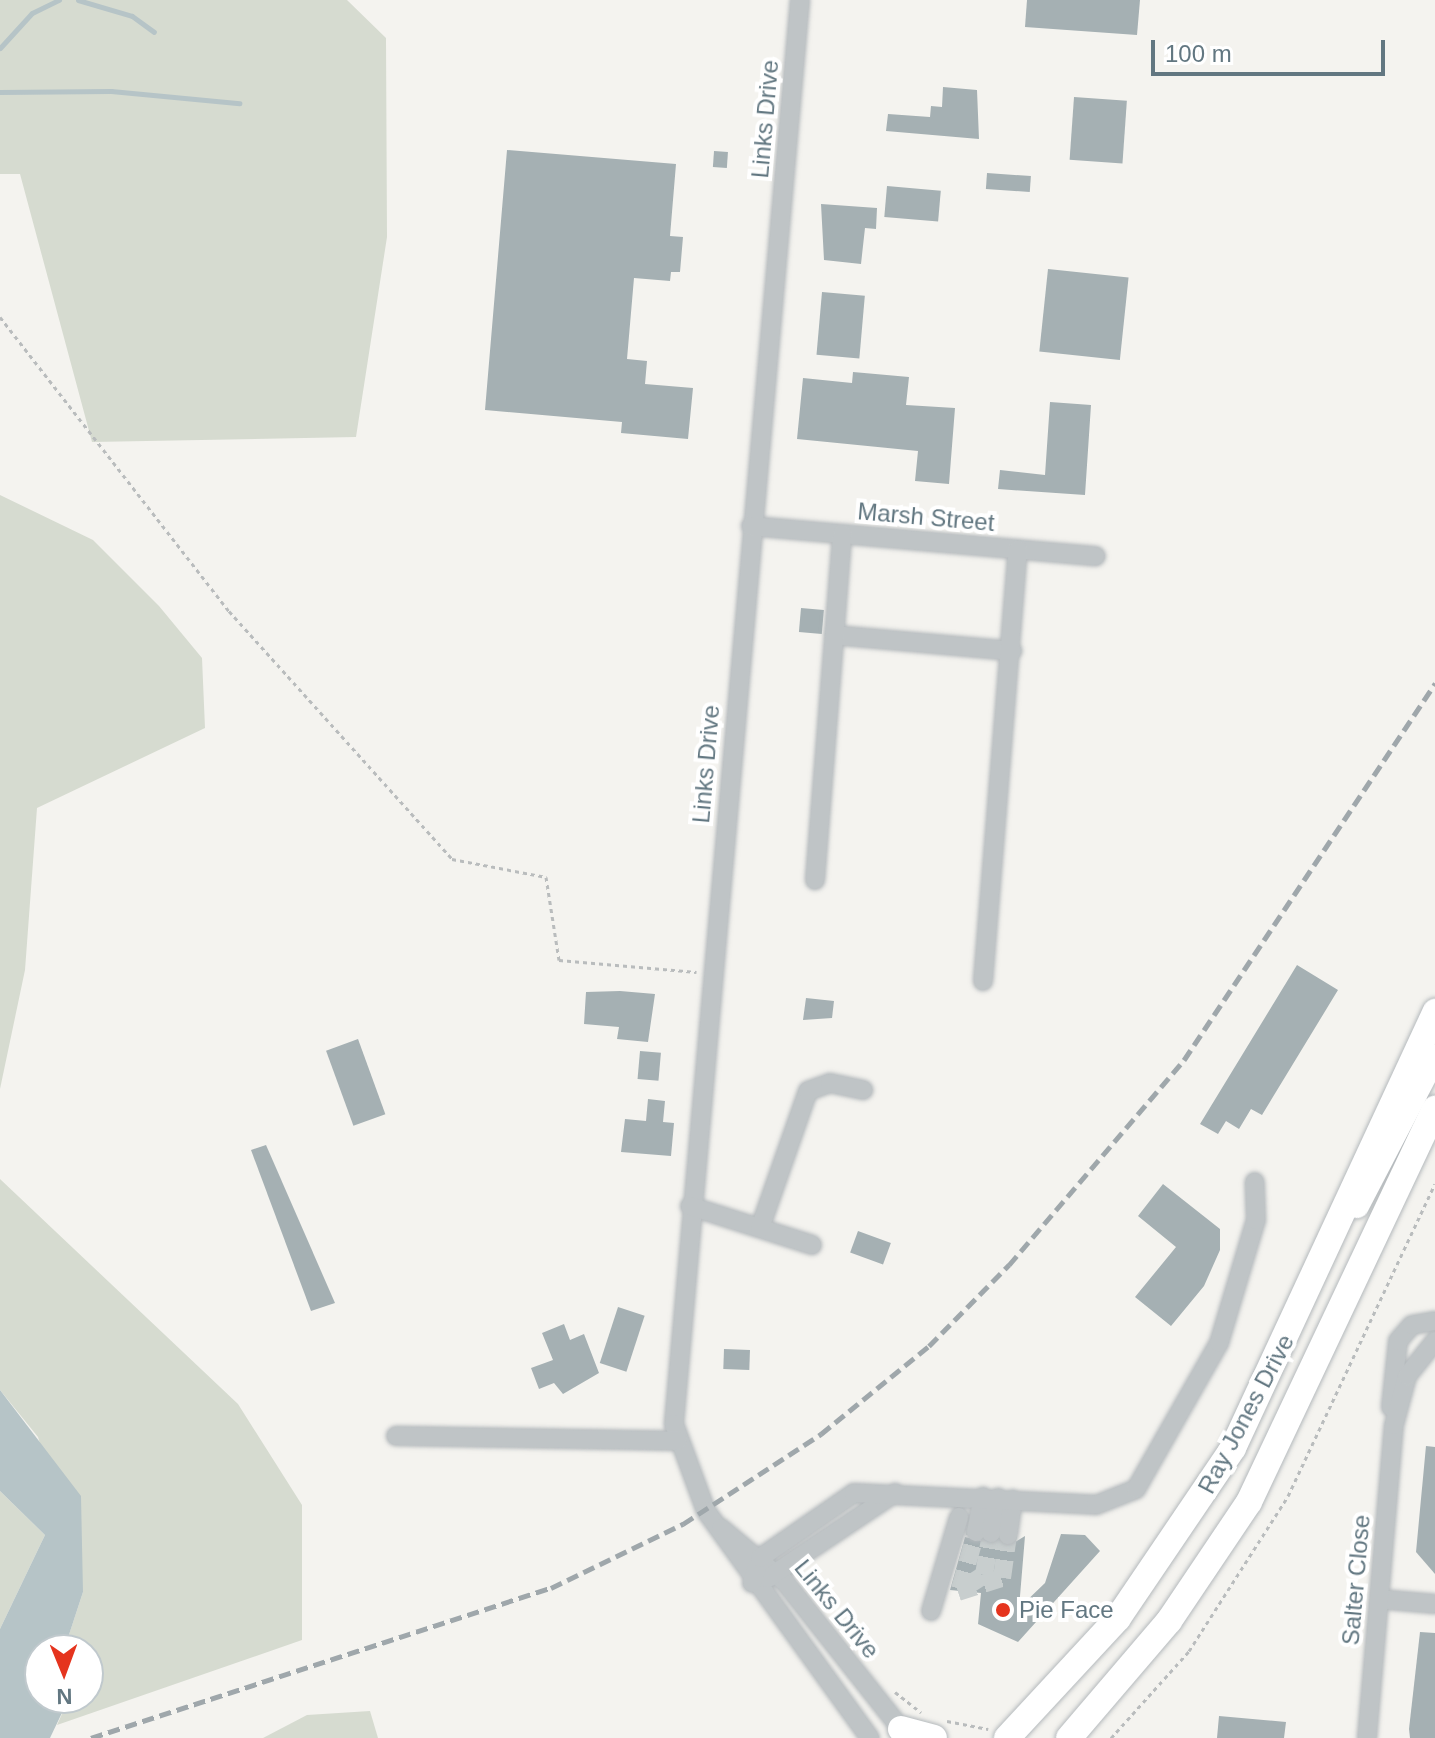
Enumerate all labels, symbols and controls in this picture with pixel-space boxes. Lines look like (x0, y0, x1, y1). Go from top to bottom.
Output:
scale bar (1155, 24, 1389, 74)
text: 100 m (1165, 40, 1232, 67)
street label: Links Drive (745, 59, 785, 179)
street label: Marsh Street (856, 497, 996, 537)
street label: Links Drive (686, 704, 726, 824)
street label: Ray Jones Drive (1192, 1330, 1300, 1498)
street label: Salter Close (1336, 1514, 1376, 1646)
street label: Links Drive (788, 1554, 886, 1664)
place label: Pie Face (1019, 1596, 1114, 1624)
marker: Pie Face (994, 1601, 1012, 1619)
north arrow (24, 1634, 104, 1714)
text: N (56, 1684, 73, 1709)

